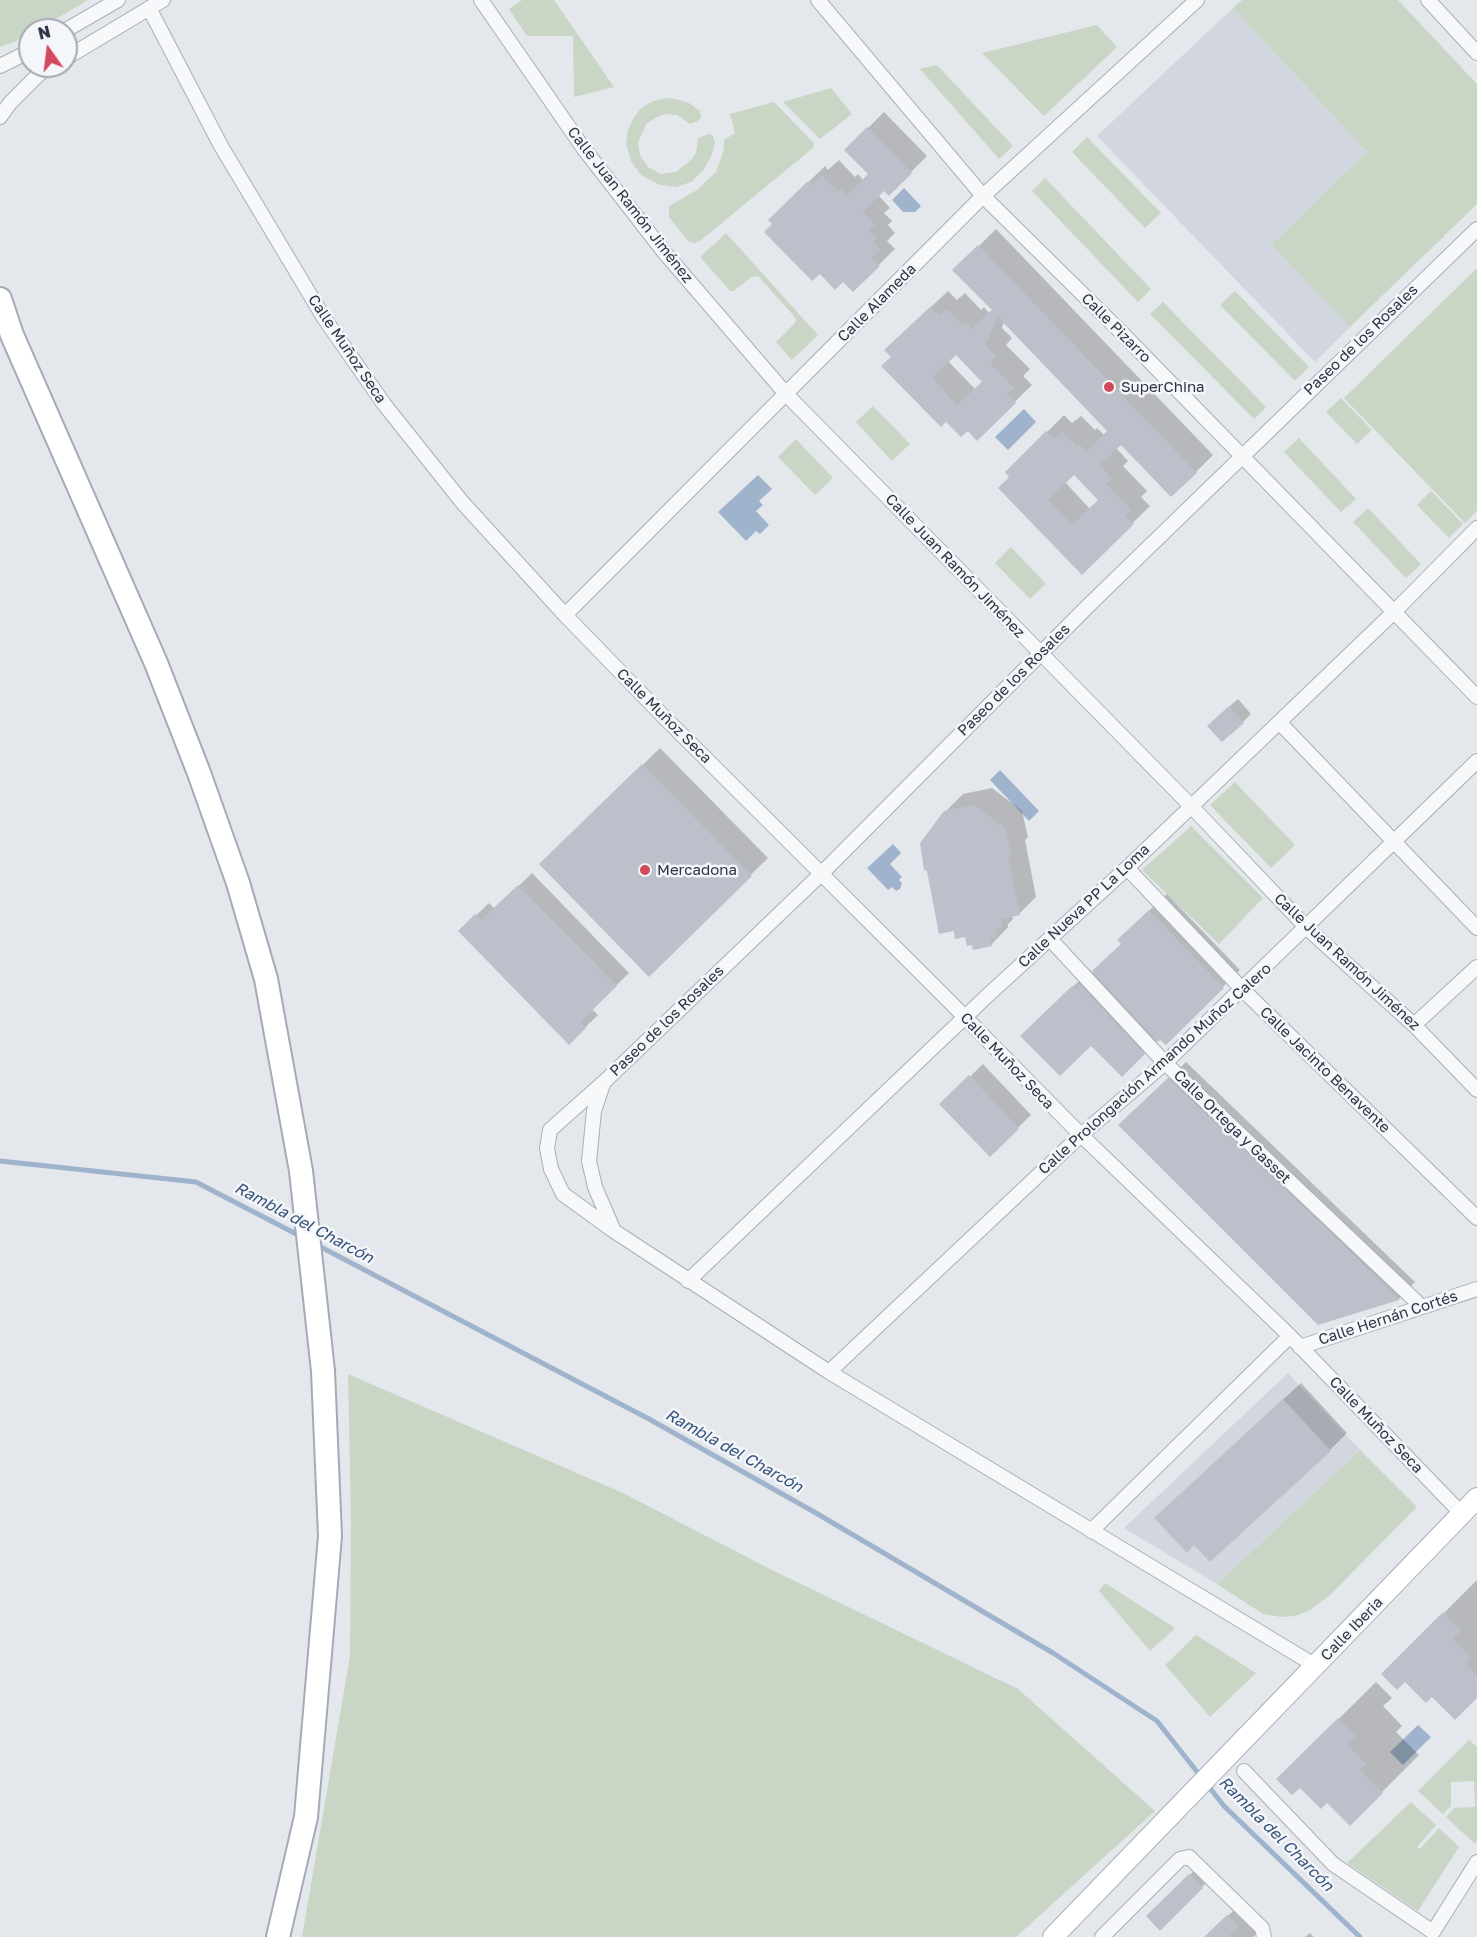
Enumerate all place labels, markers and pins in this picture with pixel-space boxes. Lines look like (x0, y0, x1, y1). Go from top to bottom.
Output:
place label: SuperChina (1121, 378, 1205, 396)
marker: SuperChina (1102, 380, 1116, 394)
place label: Mercadona (657, 861, 737, 879)
marker: Mercadona (638, 863, 652, 877)

